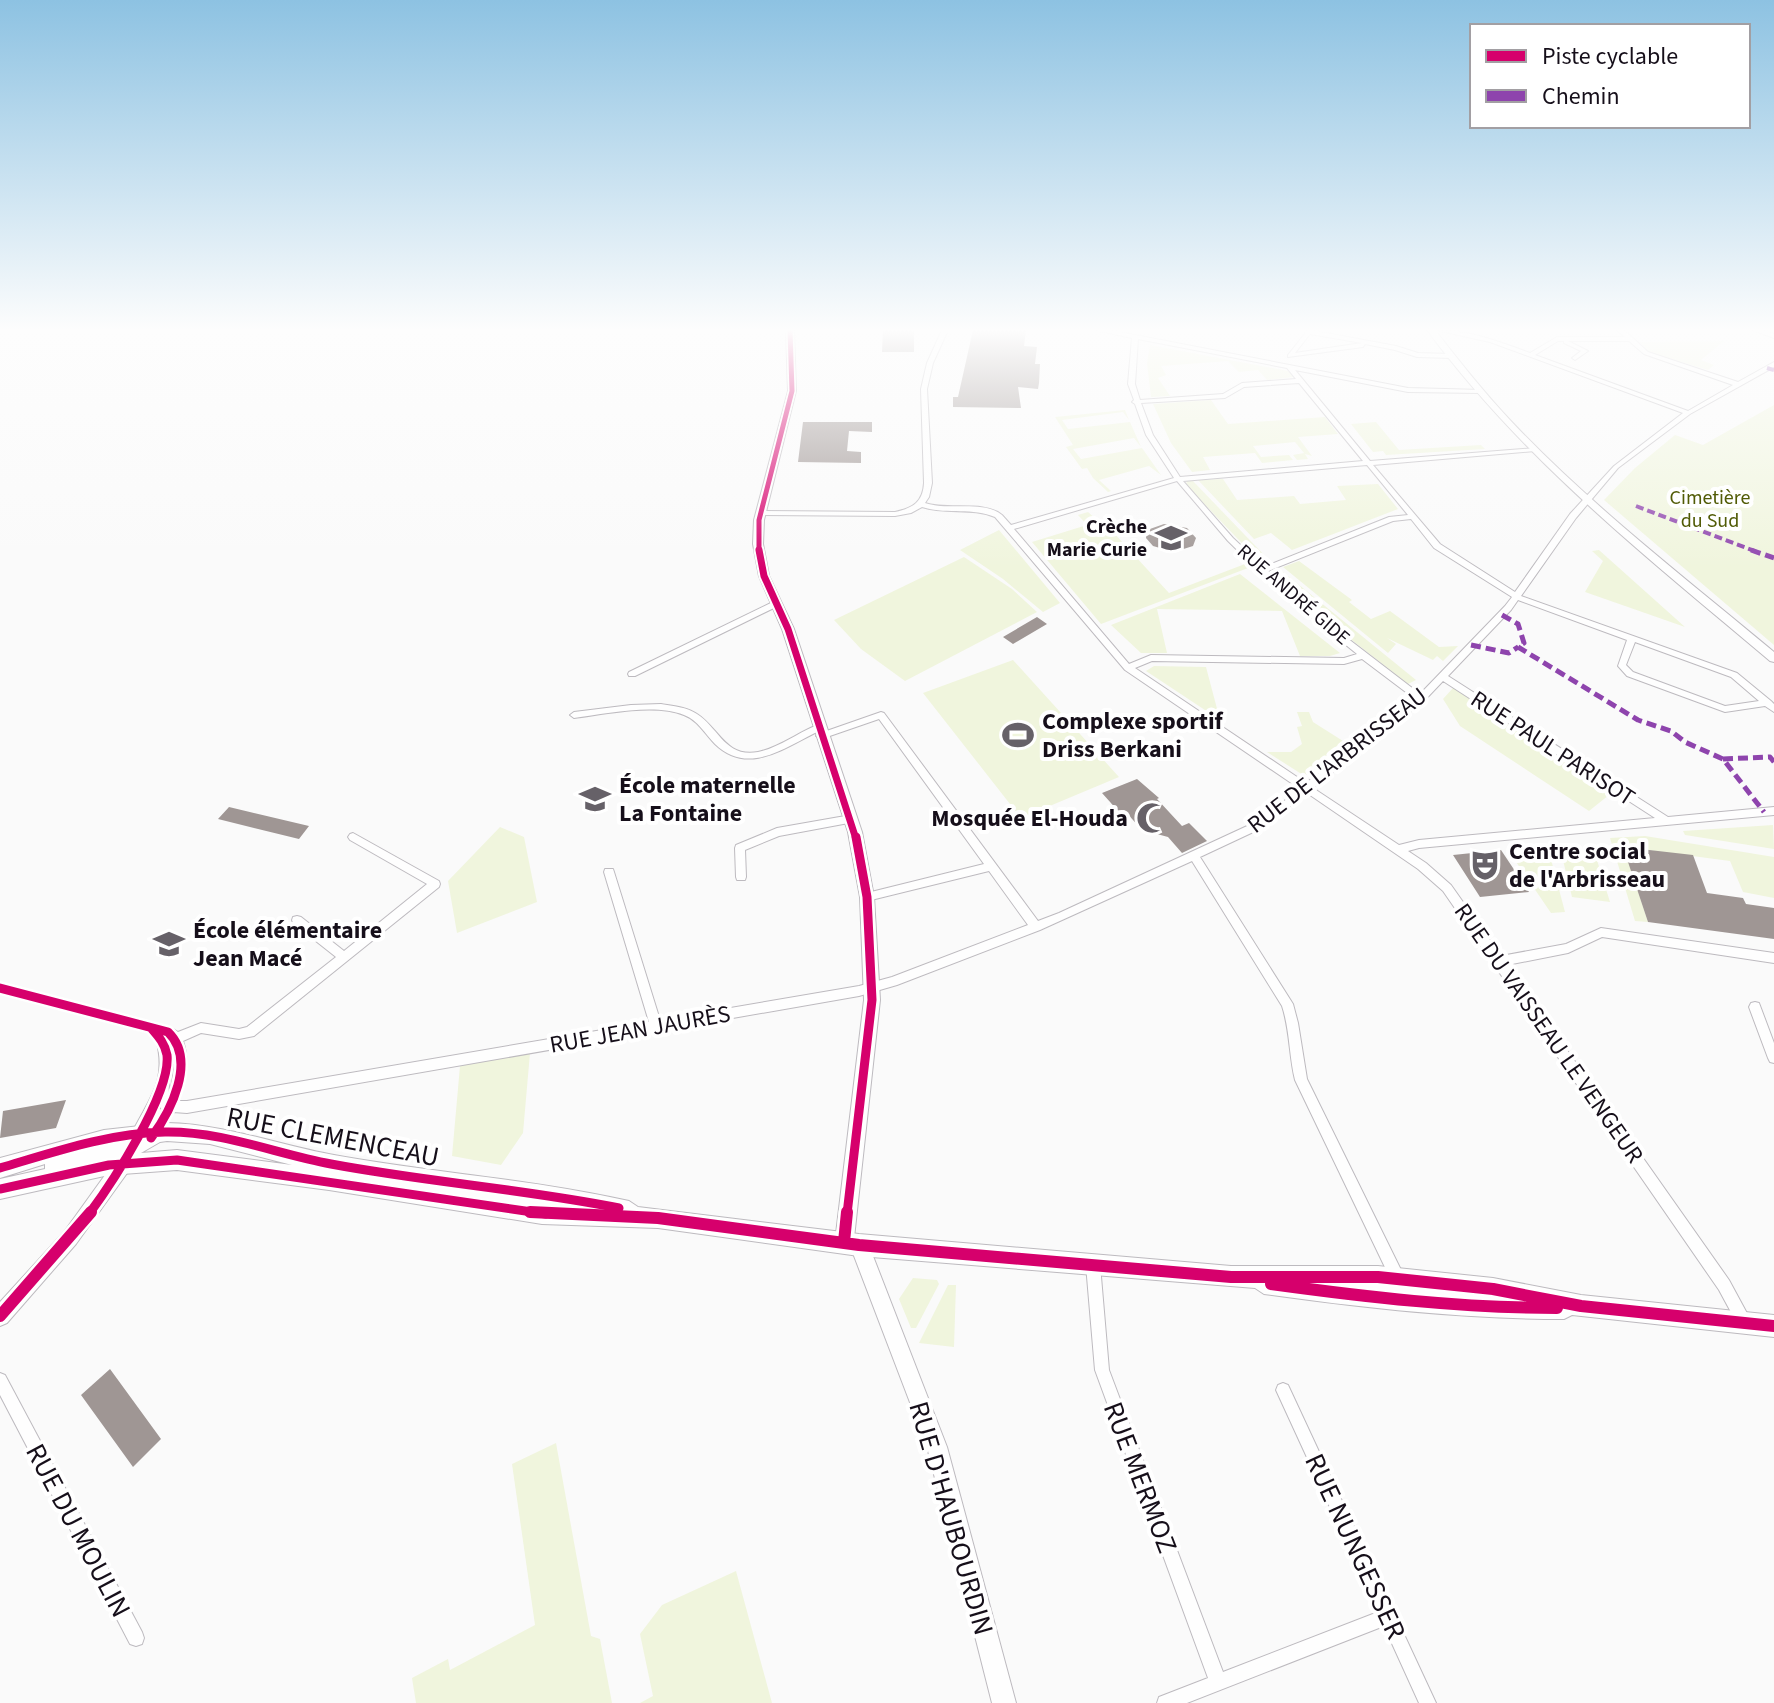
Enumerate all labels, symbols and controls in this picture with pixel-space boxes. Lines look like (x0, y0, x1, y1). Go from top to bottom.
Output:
legend (1470, 24, 1750, 128)
text: Piste cyclable (1542, 39, 1678, 74)
text: Chemin (1542, 79, 1620, 114)
park label: Cimetière du Sud (1670, 484, 1751, 535)
place label: Crèche Marie Curie (1047, 513, 1147, 564)
school or university icon: Crèche Marie Curie (1154, 521, 1188, 555)
street label: RUE ANDRÉ GIDE (1231, 538, 1356, 652)
street label: RUE DE L'ARBRISSEAU (1240, 679, 1435, 842)
street label: RUE PAUL PARISOT (1463, 682, 1642, 815)
place label: Complexe sportif Driss Berkani (1042, 704, 1224, 767)
sports icon: Complexe sportif Driss Berkani (1001, 718, 1035, 752)
place label: École maternelle La Fontaine (619, 768, 796, 831)
school or university icon: École maternelle La Fontaine (578, 782, 612, 816)
place label: Mosquée El-Houda (931, 801, 1128, 836)
mosque icon: Mosquée El-Houda (1135, 801, 1169, 835)
place label: Centre social de l'Arbrisseau (1509, 834, 1665, 897)
theatre icon: Centre social de l'Arbrisseau (1468, 848, 1502, 882)
street label: RUE DU VAISSEAU LE VENGEUR (1445, 896, 1652, 1171)
place label: École élémentaire Jean Macé (193, 913, 382, 976)
school or university icon: École élémentaire Jean Macé (152, 927, 186, 961)
street label: RUE JEAN JAURÈS (547, 996, 733, 1063)
street label: RUE CLEMENCEAU (223, 1097, 442, 1177)
street label: RUE MERMOZ (1093, 1396, 1187, 1559)
street label: RUE D'HAUBOURDIN (899, 1397, 1004, 1640)
street label: RUE DU MOULIN (16, 1437, 141, 1624)
street label: RUE NUNGESSER (1295, 1447, 1416, 1646)

